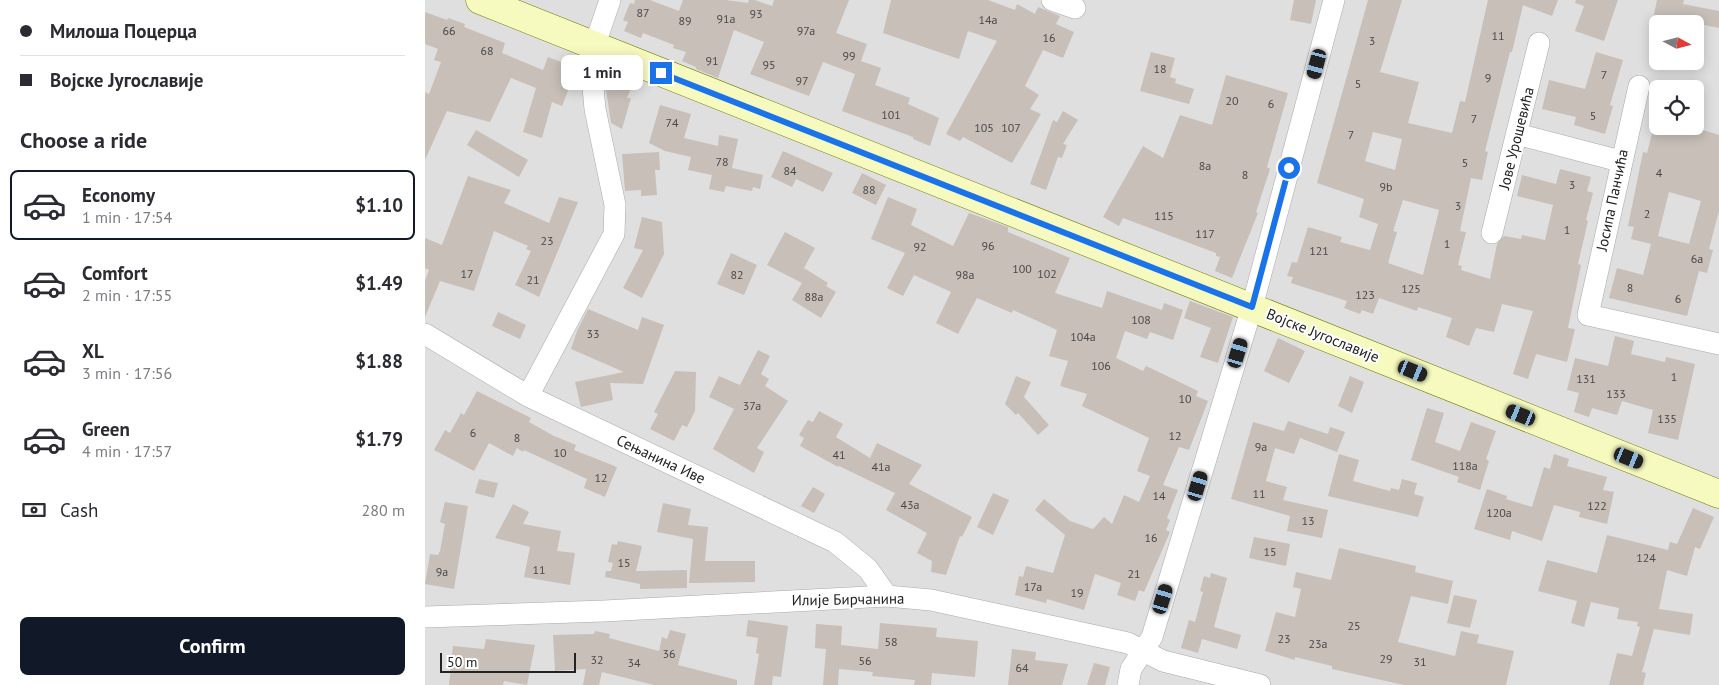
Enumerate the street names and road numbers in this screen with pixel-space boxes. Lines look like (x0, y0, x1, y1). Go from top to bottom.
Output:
street label: Јове Урошевића (1494, 85, 1538, 192)
street label: Јосипа Панчића (1592, 147, 1632, 254)
street label: Војске Југославије (1264, 304, 1382, 366)
street label: Сењанина Иве (614, 430, 708, 488)
street label: Илије Бирчанина (791, 589, 905, 609)

